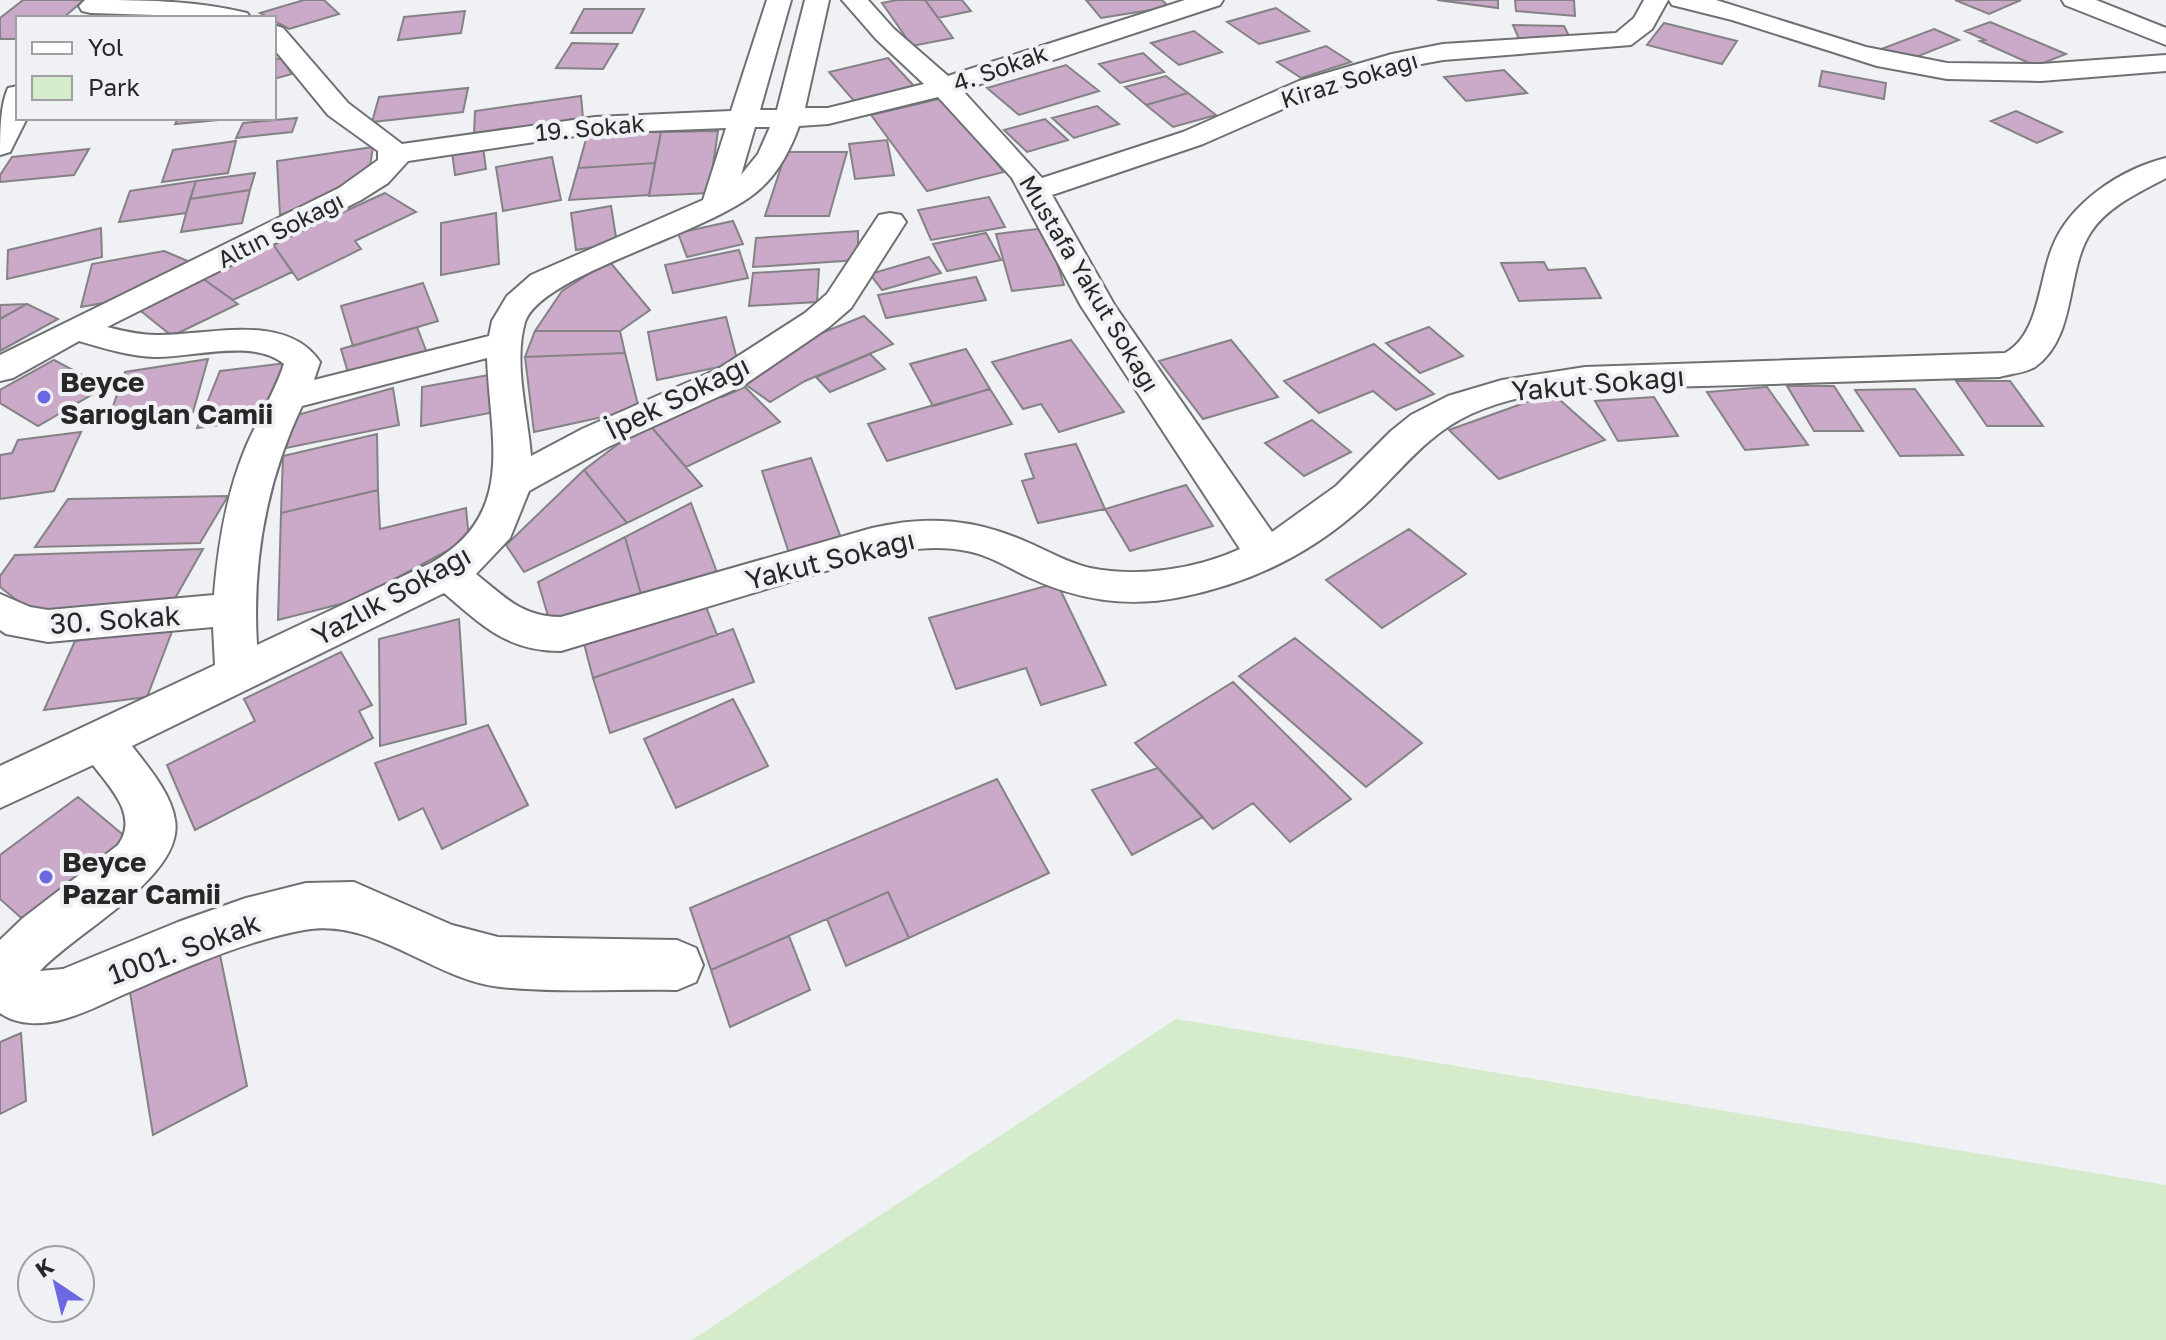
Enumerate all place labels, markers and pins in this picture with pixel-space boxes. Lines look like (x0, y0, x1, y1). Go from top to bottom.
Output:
place label: Beyce Sarıoğlan Camii (60, 365, 273, 430)
marker: Beyce Sarıoğlan Camii (35, 388, 53, 406)
place label: Beyce Pazar Camii (62, 845, 221, 910)
marker: Beyce Pazar Camii (37, 868, 55, 886)

